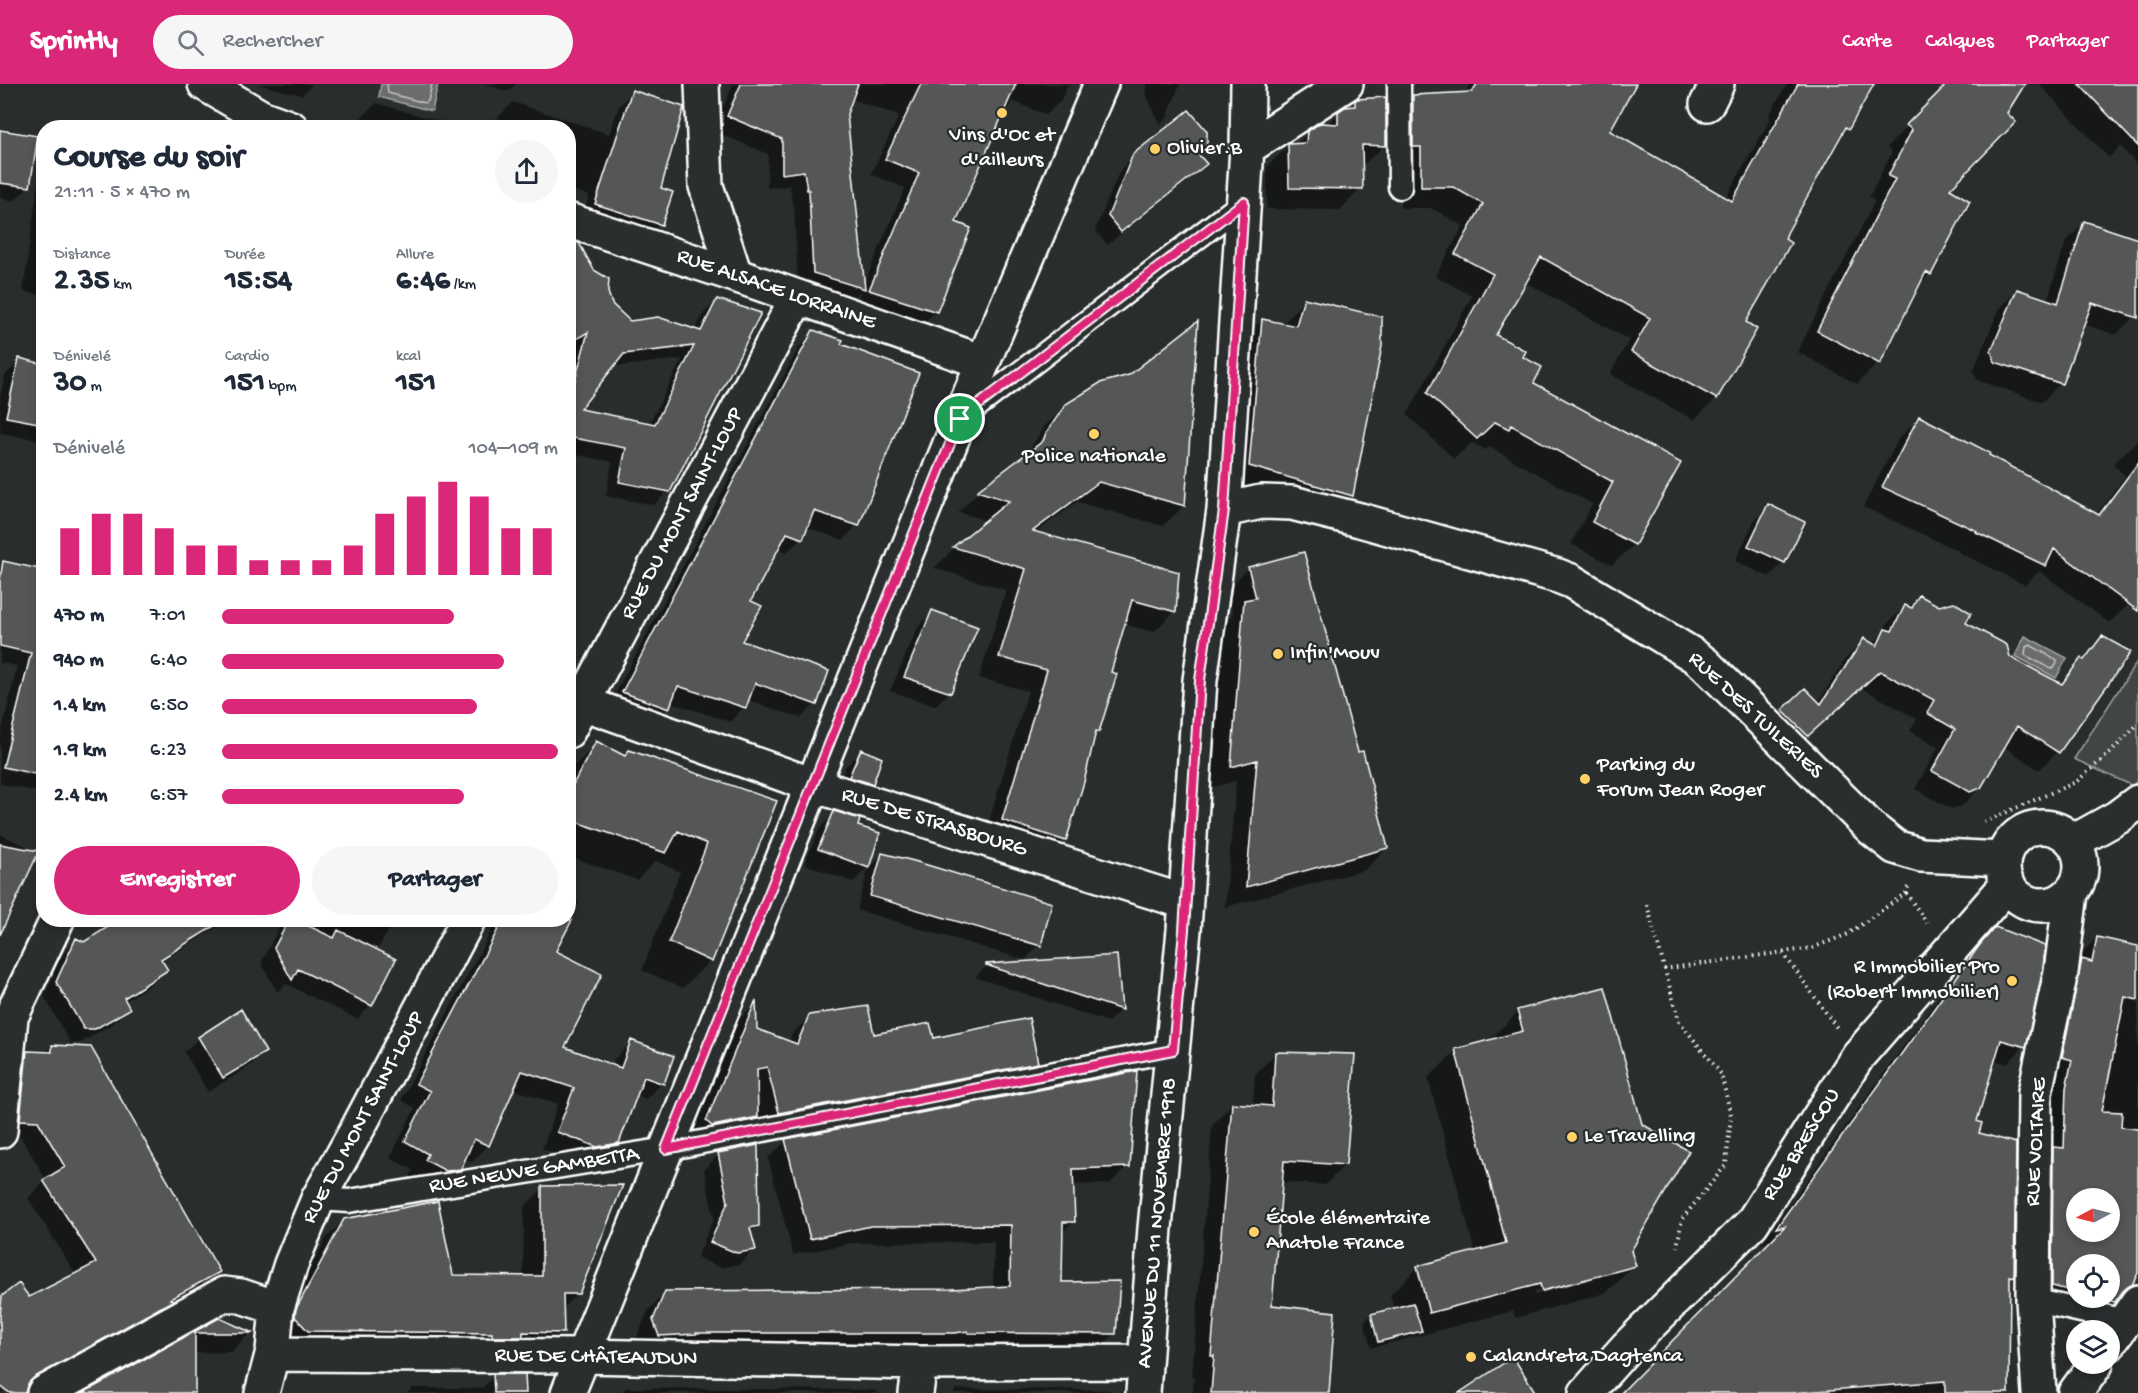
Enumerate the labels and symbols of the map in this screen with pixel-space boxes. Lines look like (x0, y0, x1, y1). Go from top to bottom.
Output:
marker: Vins d'Oc et d'ailleurs (995, 106, 1009, 120)
place label: Vins d'Oc et d'ailleurs (948, 123, 1057, 174)
place label: Olivier.B (1167, 136, 1242, 162)
marker: Olivier.B (1148, 142, 1162, 156)
street label: RUE ALSACE LORRAINE (673, 244, 880, 337)
pin (934, 393, 985, 444)
street label: RUE DU MONT SAINT-LOUP (616, 403, 750, 624)
marker: Police nationale (1087, 427, 1101, 441)
place label: Police nationale (1021, 444, 1167, 470)
place label: Infin'Mouv (1290, 641, 1380, 667)
marker: Infin'Mouv (1271, 647, 1285, 661)
street label: RUE DES TUILERIES (1682, 647, 1829, 786)
place label: Parking du Forum Jean Roger (1596, 753, 1766, 804)
marker: Parking du Forum Jean Roger (1578, 772, 1592, 786)
street label: RUE DE STRASBOURG (838, 782, 1031, 864)
place label: R Immobilier Pro (Robert Immobilier) (1827, 955, 2000, 1006)
marker: R Immobilier Pro (Robert Immobilier) (2005, 974, 2019, 988)
street label: RUE DU MONT SAINT-LOUP (297, 1007, 431, 1228)
street label: RUE VOLTAIRE (2021, 1076, 2053, 1207)
street label: AVENUE DU 11 NOVEMBRE 1918 (1132, 1077, 1184, 1369)
street label: RUE BRESCOU (1757, 1084, 1847, 1206)
place label: Le Travelling (1584, 1124, 1696, 1150)
marker: Le Travelling (1565, 1130, 1579, 1144)
street label: RUE NEUVE GAMBETTA (427, 1141, 642, 1200)
north arrow (2066, 1188, 2120, 1242)
place label: École élémentaire Anatole France (1266, 1206, 1431, 1257)
marker: École élémentaire Anatole France (1247, 1225, 1261, 1239)
street label: RUE DE CHÂTEAUDUN (494, 1343, 698, 1373)
place label: Calandreta Dagtenca (1483, 1344, 1683, 1370)
marker: Calandreta Dagtenca (1464, 1350, 1478, 1364)

